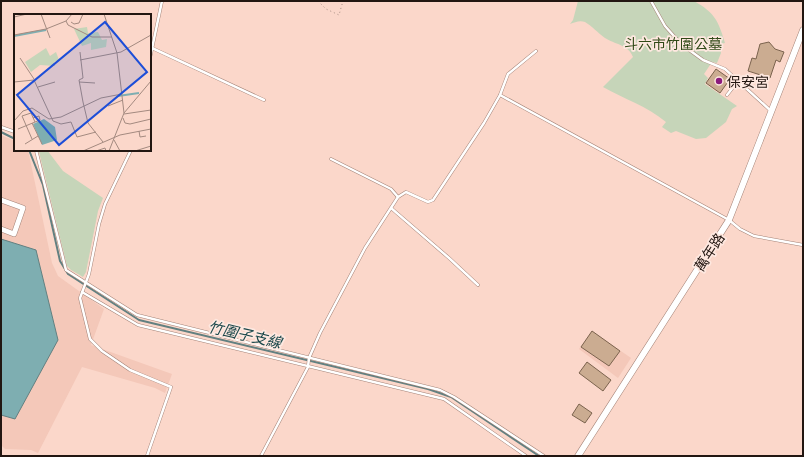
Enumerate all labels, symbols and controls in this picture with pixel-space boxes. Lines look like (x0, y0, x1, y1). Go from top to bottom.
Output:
inset map (14, 14, 151, 151)
park label: 斗六市竹圍公墓 (624, 34, 722, 53)
place label: 保安宮 (727, 72, 769, 91)
marker: 保安宮 (714, 76, 724, 86)
street label: 萬年路 (690, 229, 728, 275)
water label: 竹圍子支線 (206, 316, 286, 353)

